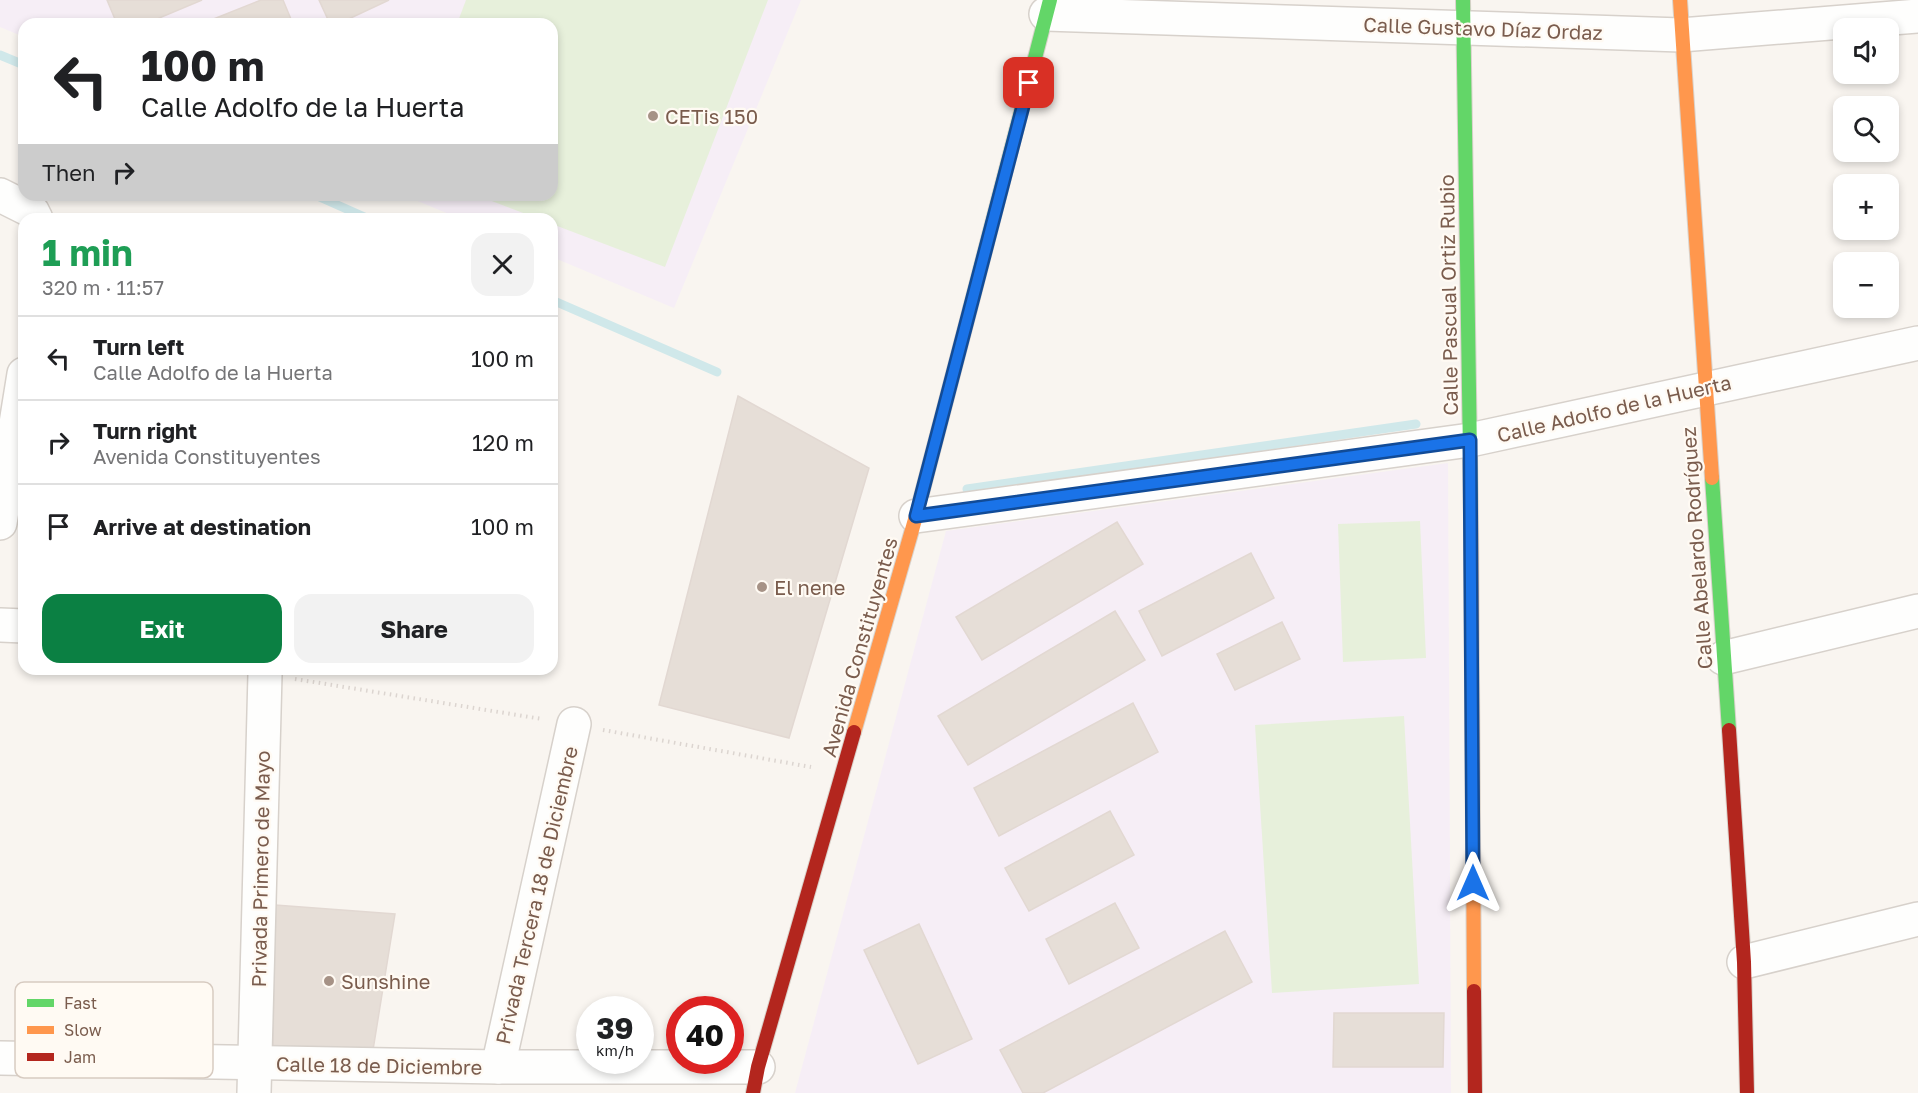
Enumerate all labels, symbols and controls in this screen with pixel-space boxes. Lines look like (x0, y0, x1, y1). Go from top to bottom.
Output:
street label: Calle Gustavo Díaz Ordaz (1363, 12, 1603, 44)
map controls (1833, 18, 1899, 318)
button: sound (1833, 18, 1899, 84)
text: 100 m (141, 40, 264, 90)
icon: left (42, 42, 120, 120)
pin (1003, 57, 1054, 108)
icon: arrive (1012, 66, 1045, 99)
text: Calle Adolfo de la Huerta (141, 91, 465, 123)
button: search (1833, 96, 1899, 162)
place label: CETis 150 (665, 104, 758, 128)
marker: CETis 150 (646, 109, 660, 123)
icon: right (107, 156, 140, 189)
text: Then (42, 159, 95, 186)
street label: Calle Pascual Ortiz Rubio (1434, 174, 1462, 416)
button: + (1833, 174, 1899, 240)
text: 1 min (42, 231, 133, 274)
button: close (471, 233, 534, 296)
button: − (1833, 252, 1899, 318)
text: 320 m · 11:57 (42, 275, 164, 299)
text: Turn left (93, 333, 184, 360)
icon: left (42, 342, 75, 375)
text: 100 m (471, 345, 534, 372)
text: Calle Adolfo de la Huerta (93, 360, 333, 384)
street label: Calle Adolfo de la Huerta (1495, 369, 1733, 447)
text: Turn right (93, 417, 197, 444)
icon: right (42, 426, 75, 459)
street label: Calle Abelardo Rodríguez (1676, 426, 1716, 670)
text: 120 m (472, 429, 534, 456)
text: Avenida Constituyentes (93, 444, 321, 468)
icon: arrive (42, 510, 75, 543)
text: Arrive at destination (93, 513, 311, 540)
text: 100 m (471, 513, 534, 540)
street label: Avenida Constituyentes (816, 534, 902, 760)
place label: El nene (774, 575, 845, 599)
marker: El nene (755, 580, 769, 594)
button: Exit (42, 594, 282, 663)
button: Share (294, 594, 534, 663)
street label: Privada Tercera 18 de Diciembre (490, 744, 582, 1046)
street label: Privada Primero de Mayo (246, 750, 274, 988)
position arrow (1441, 851, 1505, 915)
place label: Sunshine (341, 969, 430, 993)
marker: Sunshine (322, 974, 336, 988)
legend (15, 982, 213, 1078)
text: Fast (64, 993, 97, 1013)
speed limit sign: 40 (666, 996, 744, 1074)
text: 39 (596, 1010, 634, 1046)
text: Slow (64, 1020, 102, 1040)
text: km/h (596, 1041, 634, 1059)
text: Jam (64, 1047, 96, 1067)
street label: Calle 18 de Diciembre (276, 1051, 482, 1079)

